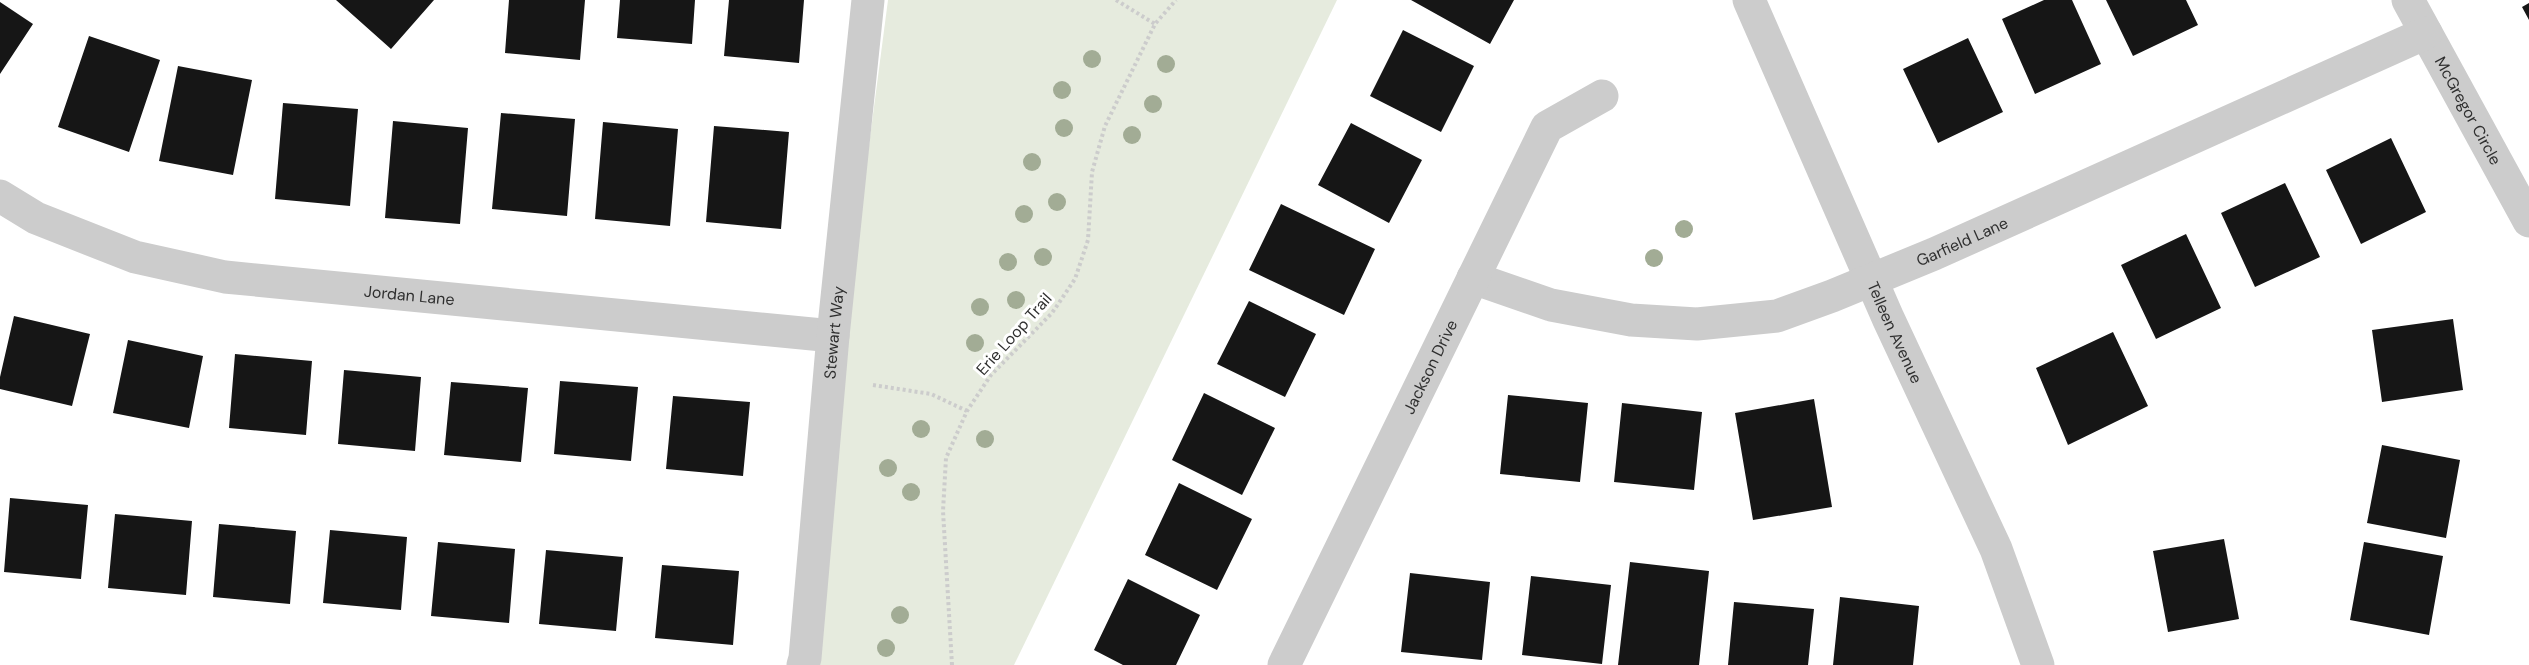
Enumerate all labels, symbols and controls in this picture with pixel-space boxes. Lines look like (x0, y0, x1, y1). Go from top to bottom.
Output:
street label: McGregor Circle (2430, 53, 2507, 168)
street label: Garfield Lane (1913, 212, 2011, 271)
street label: Telleen Avenue (1863, 278, 1928, 387)
street label: Jordan Lane (363, 280, 456, 310)
street label: Stewart Way (819, 285, 849, 380)
street label: Erie Loop Trail (972, 288, 1056, 380)
street label: Jackson Drive (1398, 316, 1462, 417)

